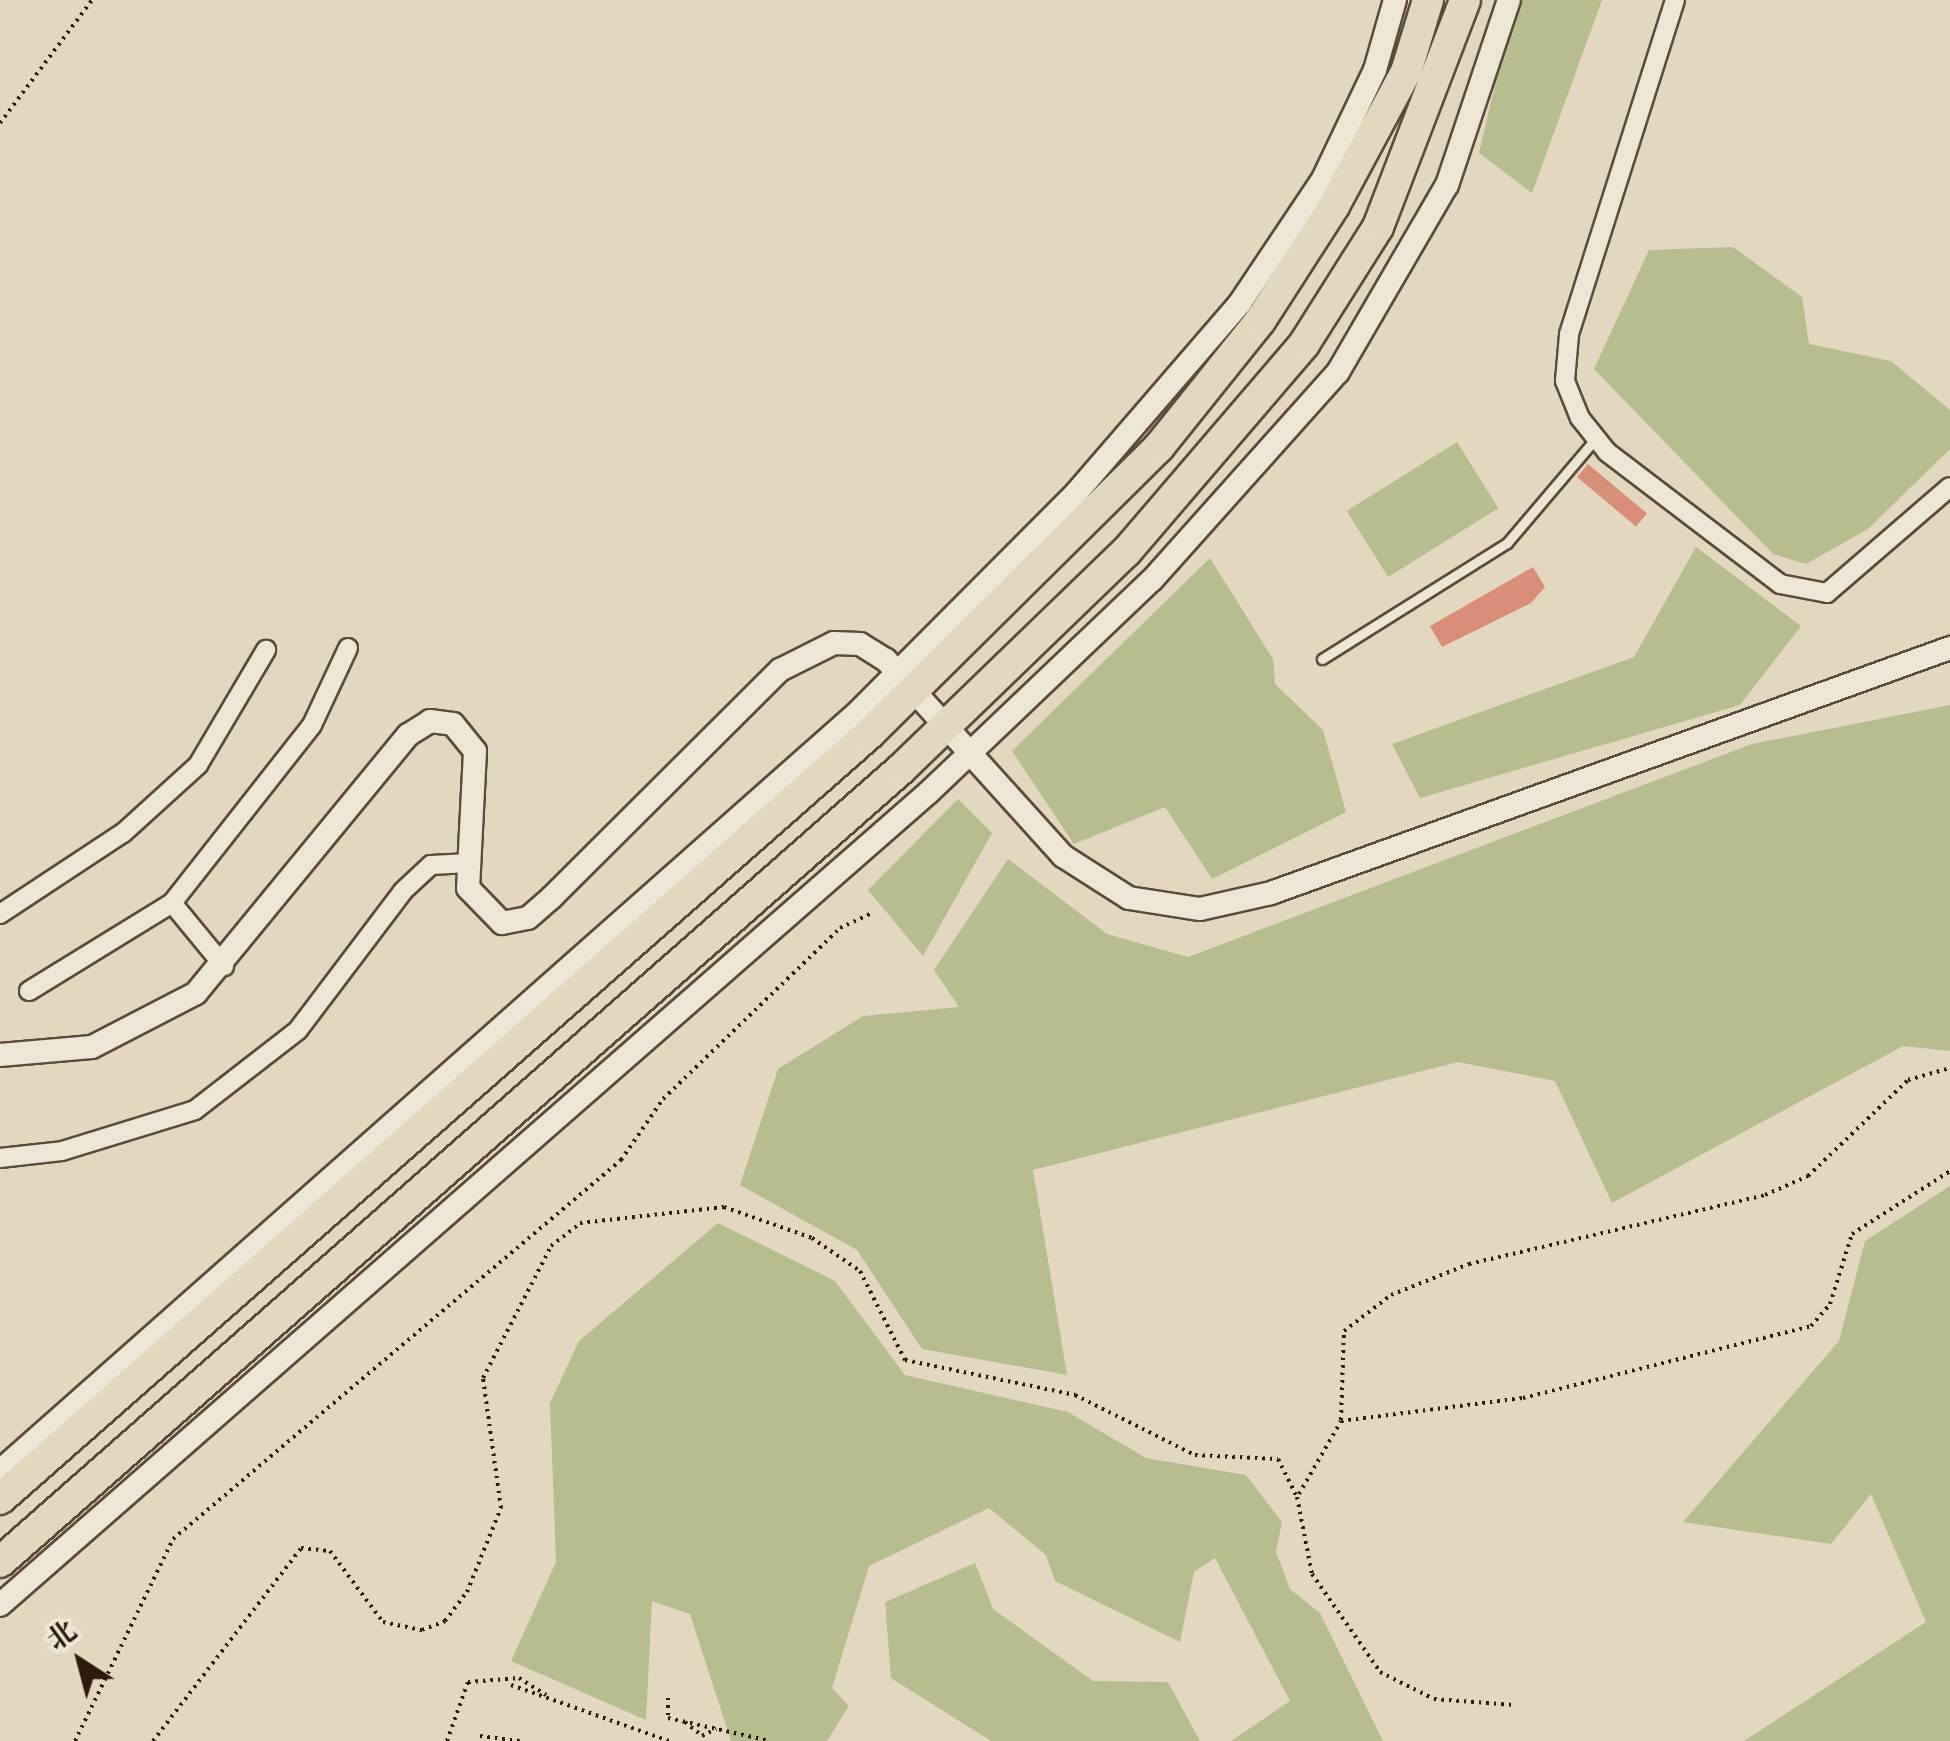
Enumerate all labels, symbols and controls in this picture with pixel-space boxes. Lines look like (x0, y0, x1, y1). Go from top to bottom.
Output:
north arrow (30, 1611, 130, 1711)
text: 北 (40, 1614, 84, 1659)

